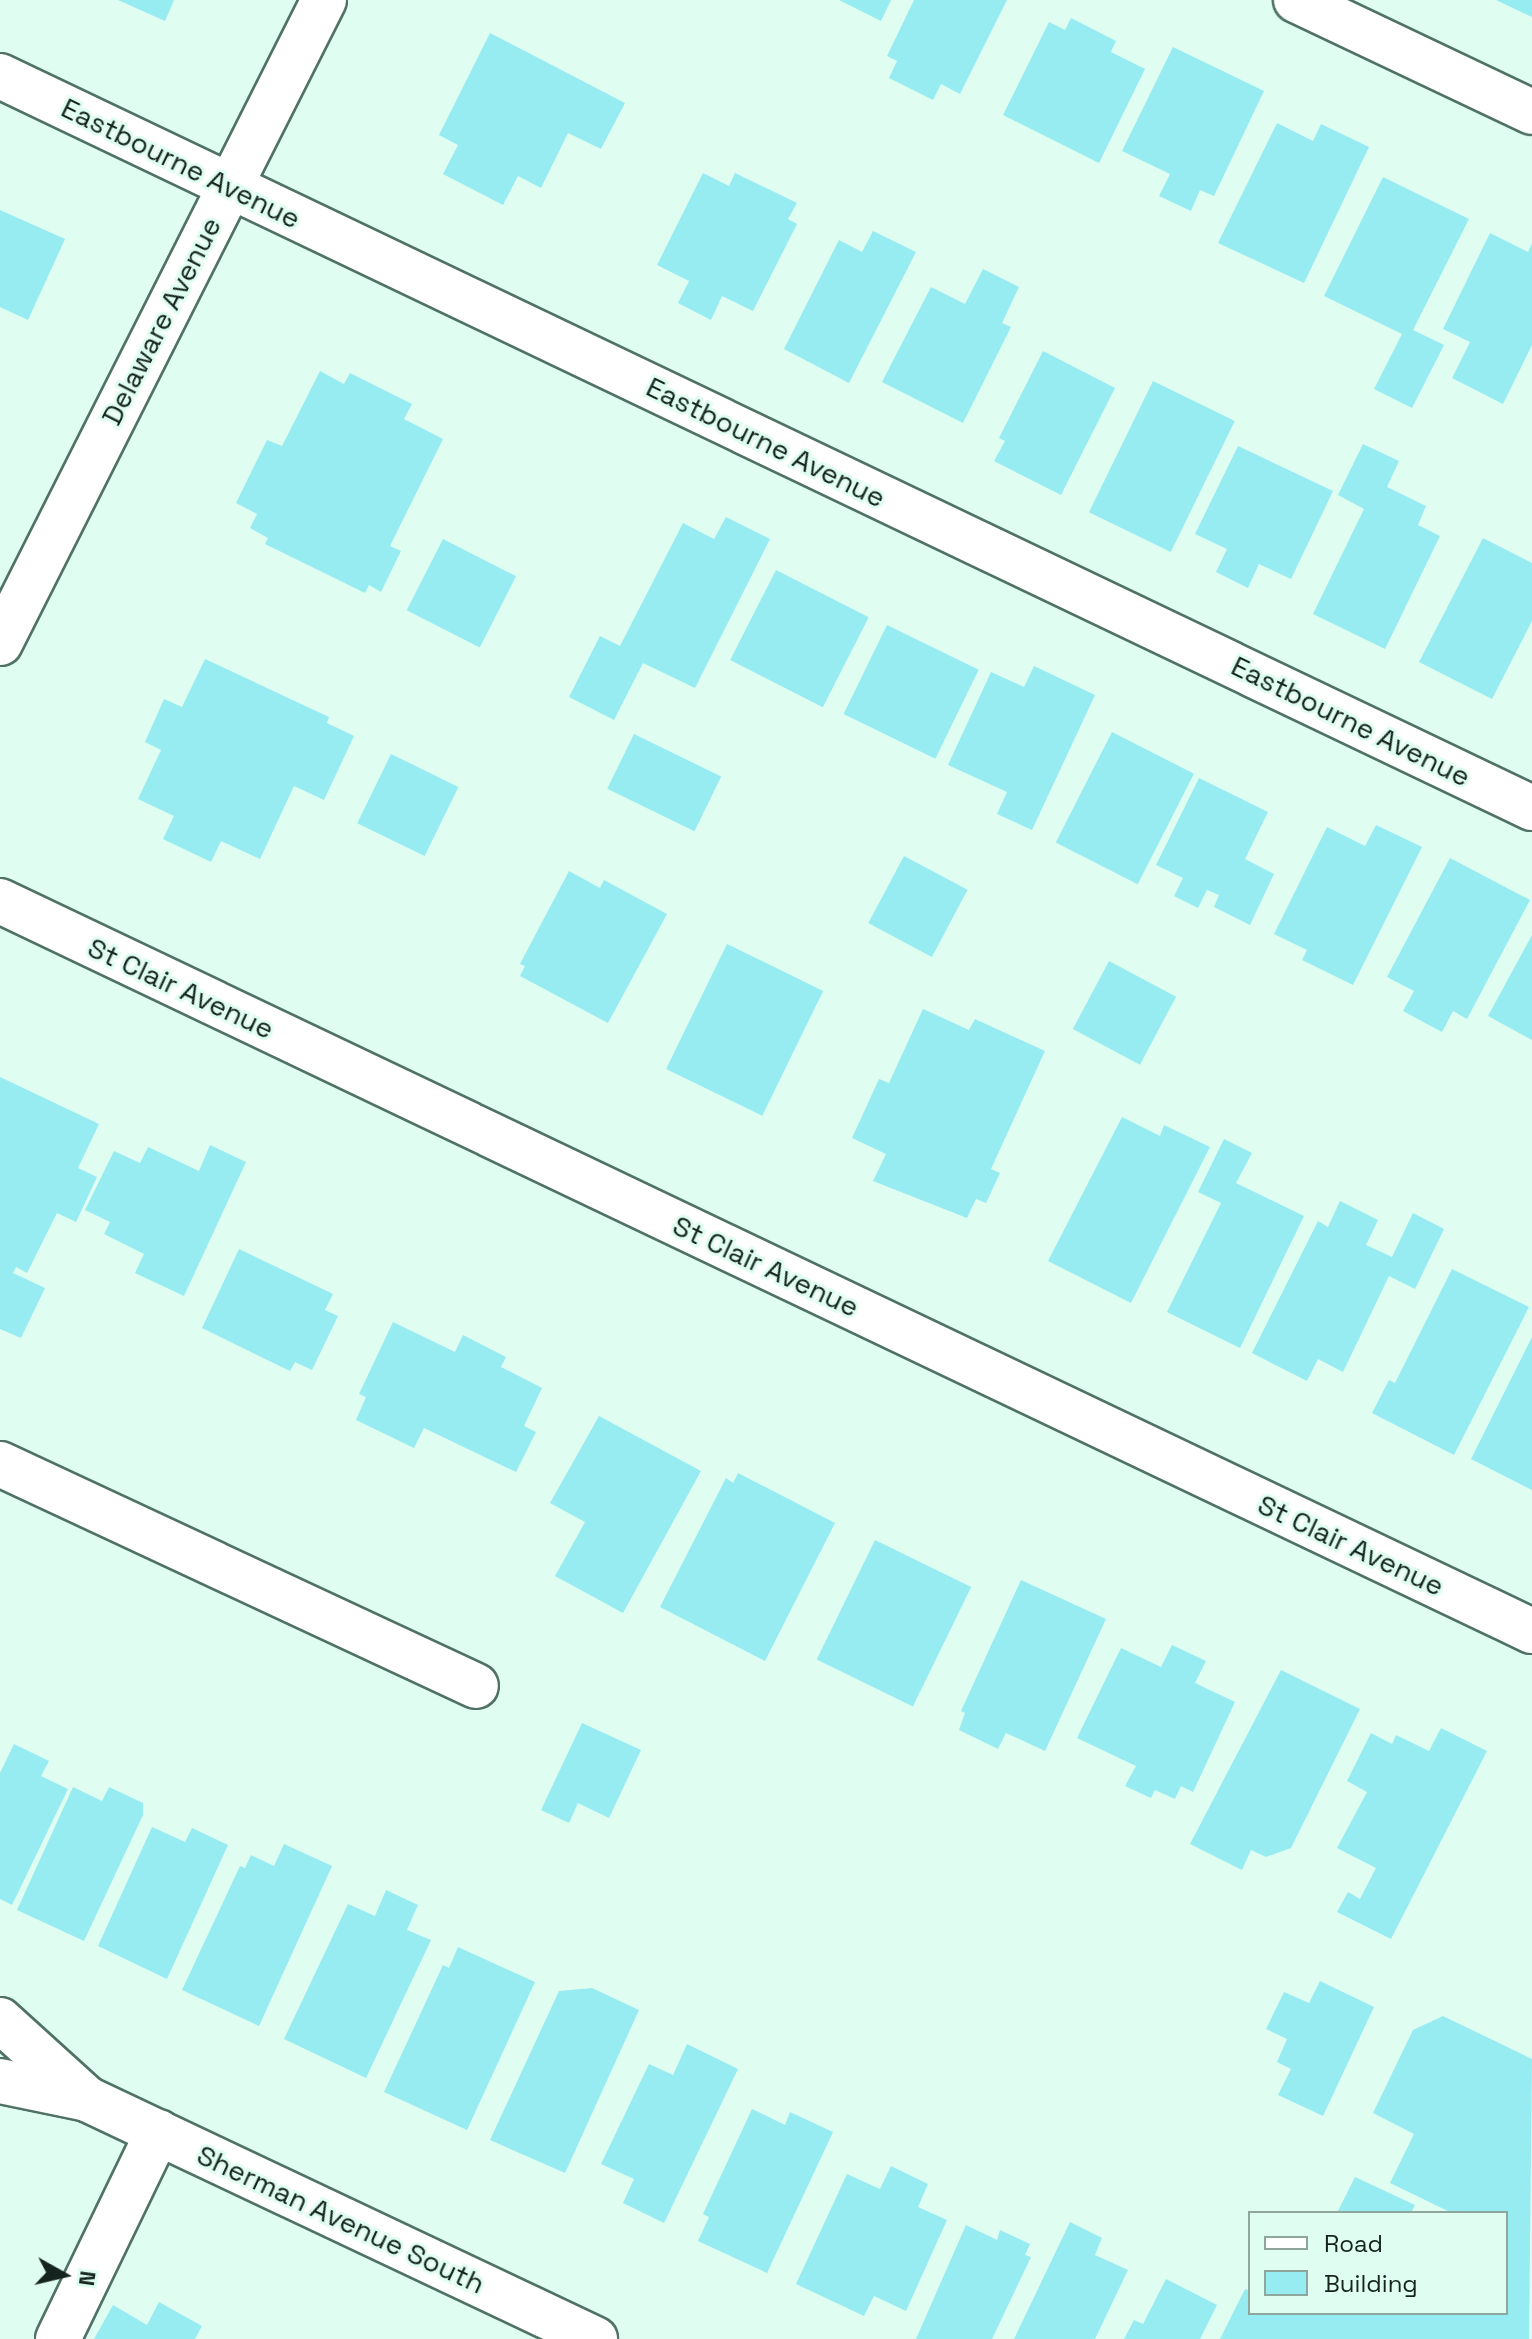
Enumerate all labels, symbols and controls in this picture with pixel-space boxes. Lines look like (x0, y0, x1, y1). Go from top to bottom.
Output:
street label: Eastbourne Avenue (56, 90, 306, 236)
street label: Delaware Avenue (94, 211, 228, 431)
street label: Eastbourne Avenue (641, 369, 891, 515)
street label: Eastbourne Avenue (1226, 648, 1476, 794)
street label: St Clair Avenue (83, 930, 279, 1046)
street label: St Clair Avenue (668, 1208, 864, 1324)
street label: St Clair Avenue (1253, 1487, 1449, 1603)
street label: Sherman Avenue South (192, 2137, 490, 2301)
legend (1248, 2211, 1508, 2315)
text: Road (1324, 2228, 1383, 2259)
north arrow (24, 2235, 104, 2315)
text: Building (1324, 2268, 1418, 2299)
text: N (73, 2269, 103, 2288)

